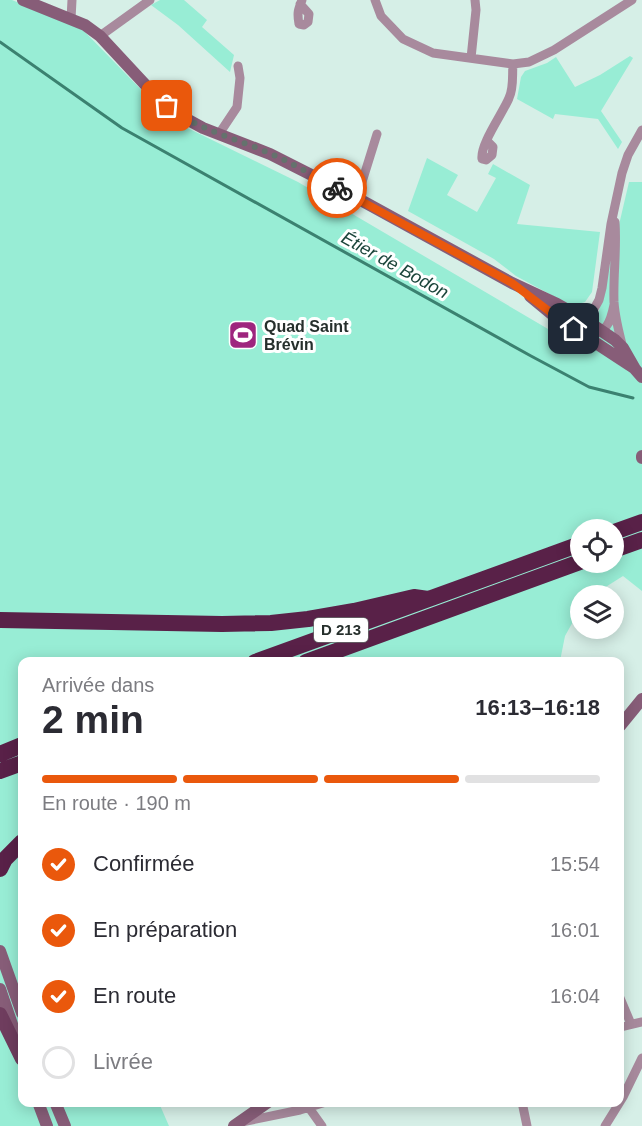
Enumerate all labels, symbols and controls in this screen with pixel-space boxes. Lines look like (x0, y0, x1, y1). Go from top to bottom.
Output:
pin (141, 80, 192, 131)
icon: bag (150, 89, 183, 122)
courier (307, 158, 367, 218)
icon: bike (321, 172, 354, 205)
water label: Étier de Bodon (338, 227, 452, 303)
pin (548, 303, 599, 354)
icon: home (557, 312, 590, 345)
place label: Quad Saint Brévin (264, 318, 349, 353)
sports icon: Quad Saint Brévin (227, 319, 259, 351)
map controls (570, 519, 624, 639)
button: locate (570, 519, 624, 573)
button: layers (570, 585, 624, 639)
road number: D 213 (314, 618, 368, 642)
text: Arrivée dans (42, 674, 154, 696)
text: 16:13–16:18 (475, 695, 600, 720)
text: 2 min (42, 698, 144, 741)
text: En route · 190 m (42, 792, 191, 814)
icon: check (42, 848, 75, 881)
text: Confirmée (93, 851, 194, 876)
text: 15:54 (550, 853, 600, 875)
icon: check (42, 914, 75, 947)
text: En préparation (93, 917, 237, 942)
text: 16:01 (550, 919, 600, 941)
icon: check (42, 980, 75, 1013)
text: En route (93, 983, 176, 1008)
text: 16:04 (550, 985, 600, 1007)
text: Livrée (93, 1049, 153, 1074)

